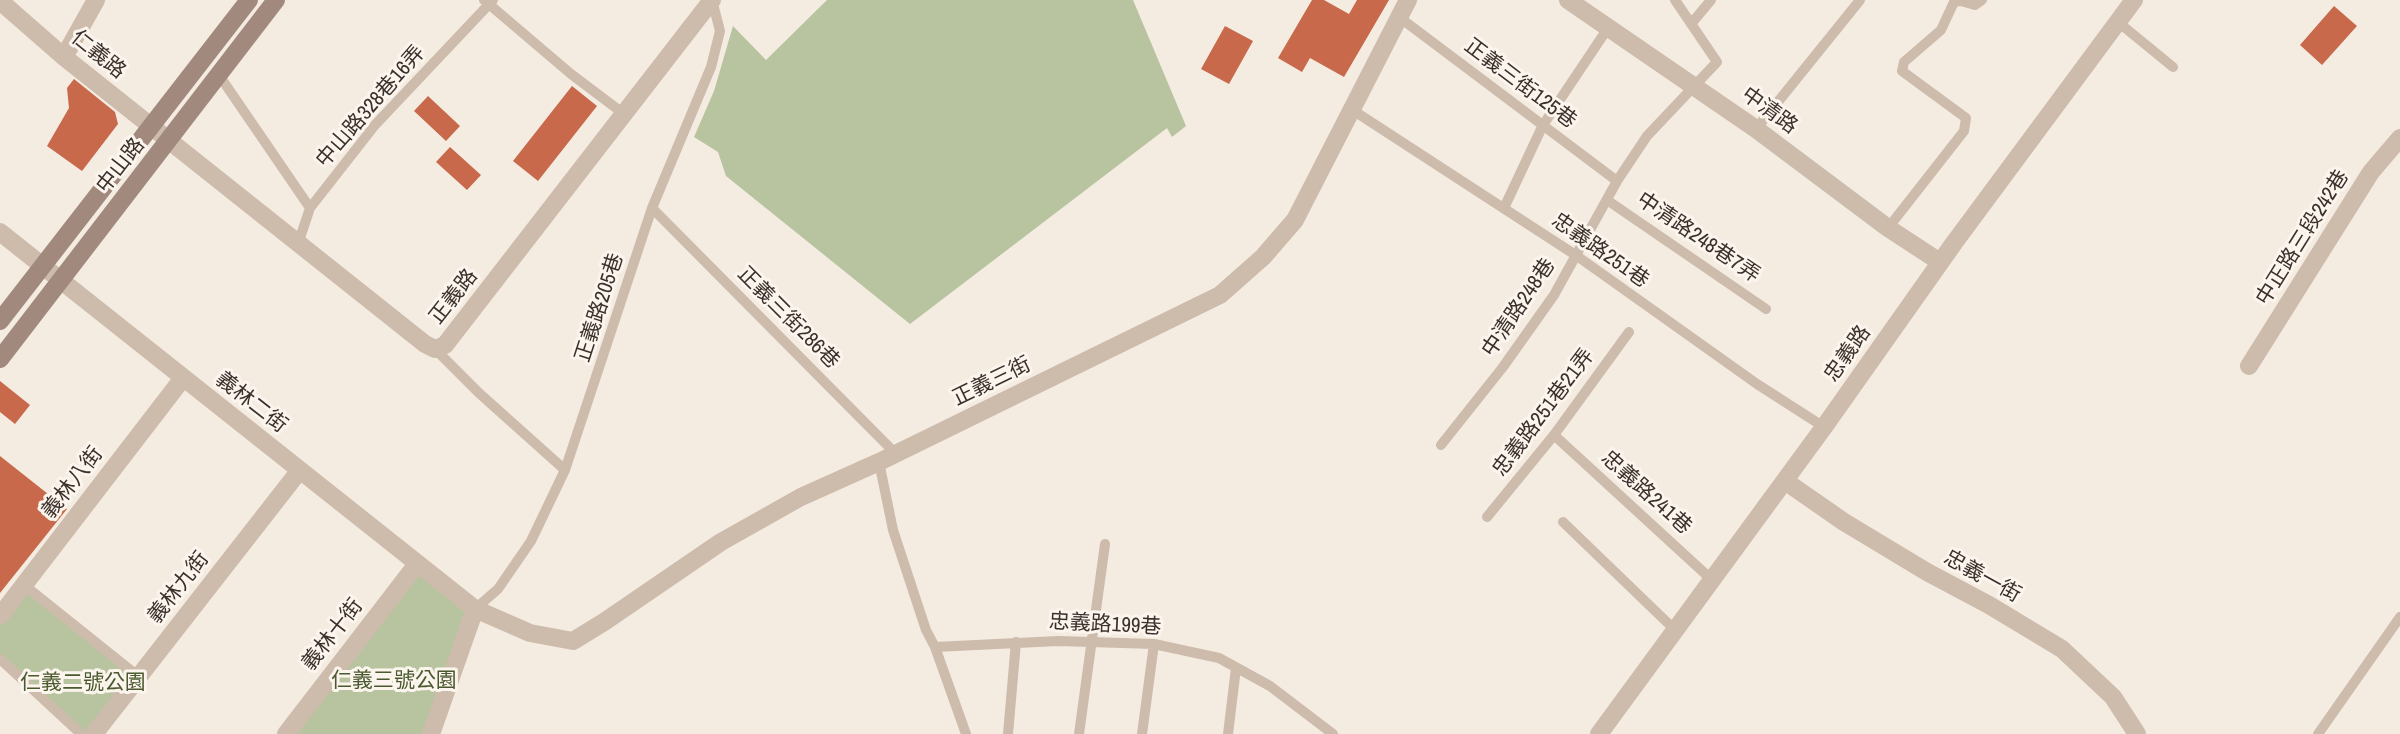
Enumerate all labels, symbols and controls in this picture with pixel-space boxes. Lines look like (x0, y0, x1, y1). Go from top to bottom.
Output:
street label: 仁義路 (66, 25, 130, 85)
street label: 正義三街125巷 (1459, 34, 1581, 134)
street label: 中山路328巷16弄 (311, 41, 431, 173)
street label: 中清路 (1736, 82, 1802, 140)
street label: 中山路 (92, 133, 150, 199)
street label: 中正路三段242巷 (2251, 166, 2355, 310)
street label: 中清路248巷7弄 (1632, 187, 1764, 289)
street label: 忠義路251巷 (1547, 208, 1653, 294)
street label: 正義路205巷 (571, 251, 629, 365)
street label: 中清路248巷 (1477, 254, 1561, 362)
street label: 正義三街286巷 (732, 262, 844, 374)
street label: 正義路 (425, 264, 483, 330)
street label: 忠義路 (1820, 321, 1876, 387)
street label: 忠義路251巷21弄 (1488, 344, 1600, 482)
street label: 正義三街 (949, 352, 1035, 412)
street label: 義林二街 (210, 367, 292, 439)
street label: 義林八街 (37, 442, 109, 524)
street label: 忠義路241巷 (1596, 446, 1696, 540)
street label: 忠義一街 (1939, 546, 2025, 608)
street label: 義林九街 (143, 547, 215, 629)
street label: 義林十街 (297, 594, 369, 676)
street label: 忠義路199巷 (1048, 609, 1162, 641)
park label: 仁義三號公園 (331, 668, 457, 694)
park label: 仁義二號公園 (20, 670, 146, 696)

